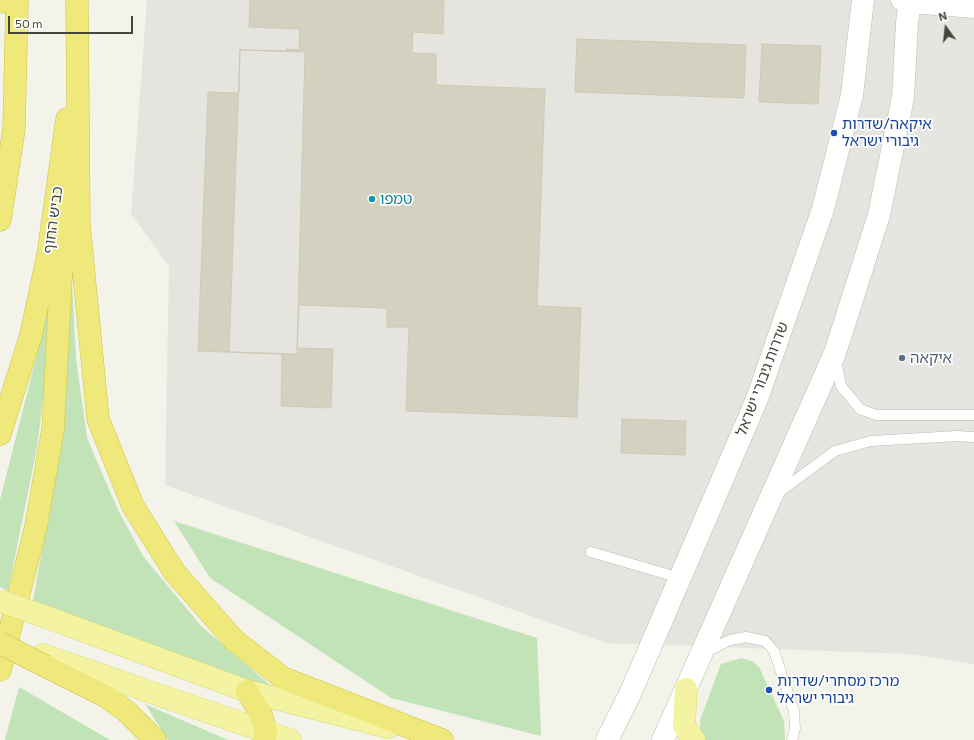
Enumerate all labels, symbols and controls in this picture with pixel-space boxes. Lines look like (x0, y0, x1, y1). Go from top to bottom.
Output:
scale bar (10, 8, 135, 34)
north arrow (926, 8, 966, 48)
text: N (937, 9, 948, 23)
text: 50 m (15, 16, 43, 30)
place label: איקאה/שדרות גיבורי ישראל (842, 115, 932, 150)
marker: איקאה/שדרות גיבורי ישראל (829, 128, 839, 138)
street label: כביש החוף (39, 185, 67, 255)
place label: טמפו (380, 190, 413, 208)
marker: טמפו (367, 194, 377, 204)
street label: שדרות גיבורי ישראל (732, 319, 792, 439)
place label: איקאה (910, 349, 952, 367)
marker: איקאה (897, 353, 907, 363)
place label: מרכז מסחרי/שדרות גיבורי ישראל (777, 672, 899, 707)
marker: מרכז מסחרי/שדרות גיבורי ישראל (764, 685, 774, 695)

